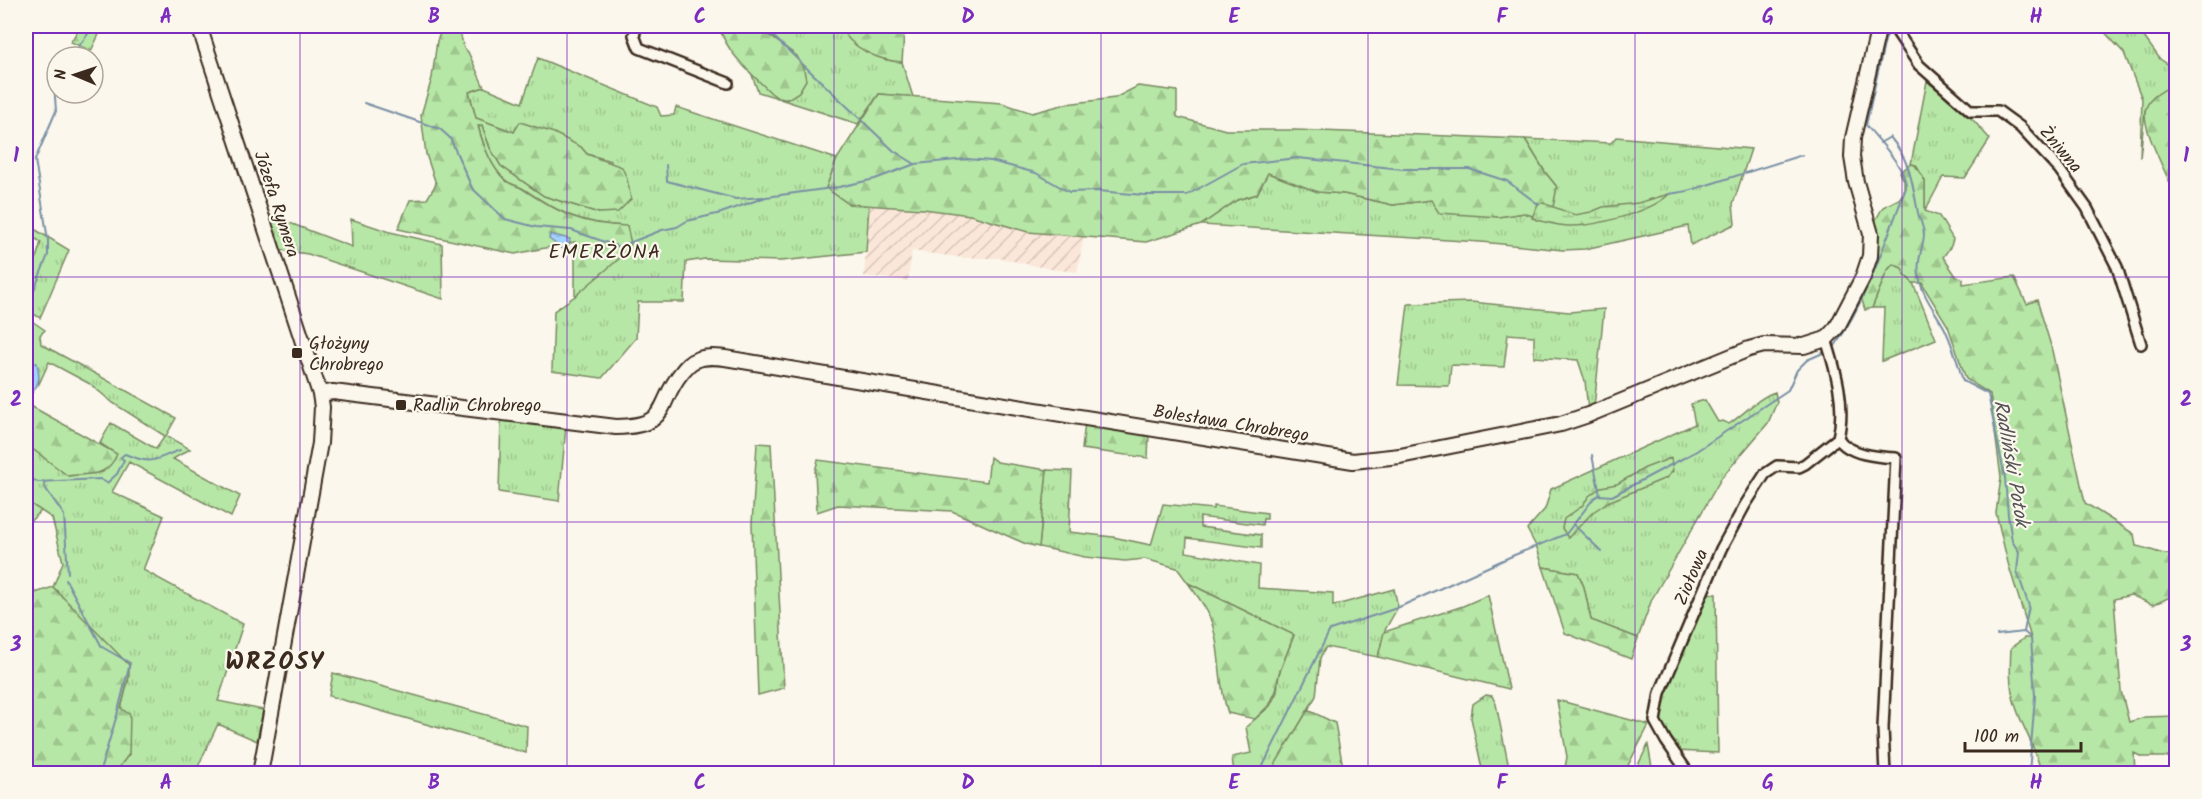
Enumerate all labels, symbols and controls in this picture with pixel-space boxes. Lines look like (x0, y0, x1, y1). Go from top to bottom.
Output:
text: A (160, 2, 172, 34)
text: B (428, 2, 440, 34)
text: C (694, 2, 706, 34)
text: D (961, 2, 975, 34)
text: E (1228, 2, 1240, 34)
text: F (1497, 2, 1509, 34)
text: G (1762, 2, 1774, 34)
text: H (2029, 2, 2043, 34)
north arrow (45, 45, 105, 105)
text: N (49, 69, 74, 80)
street label: Żniwna (2031, 119, 2089, 180)
text: 1 (13, 141, 19, 173)
text: 1 (2183, 141, 2189, 173)
street label: Józefa Rymera (245, 147, 306, 262)
district label: EMERŻONA (548, 237, 662, 269)
place label: Głożyny Chrobrego (309, 330, 384, 380)
marker: Głożyny Chrobrego (290, 346, 304, 360)
text: 2 (10, 385, 22, 417)
text: 2 (2180, 385, 2192, 417)
place label: Radlin Chrobrego (413, 392, 541, 421)
water label: Radliński Potok (1983, 397, 2037, 532)
marker: Radlin Chrobrego (394, 398, 408, 412)
street label: Bolesława Chrobrego (1151, 398, 1311, 451)
street label: Ziołowa (1668, 545, 1717, 610)
text: 3 (10, 630, 22, 662)
text: 3 (2180, 630, 2192, 662)
district label: WRZOSY (225, 643, 325, 682)
scale bar (1965, 715, 2080, 753)
text: 100 m (1974, 723, 2019, 752)
text: A (160, 768, 172, 799)
text: B (428, 768, 440, 799)
text: C (694, 768, 706, 799)
text: D (961, 768, 975, 799)
text: E (1228, 768, 1240, 799)
text: F (1497, 768, 1509, 799)
text: G (1762, 768, 1774, 799)
text: H (2029, 768, 2043, 799)

